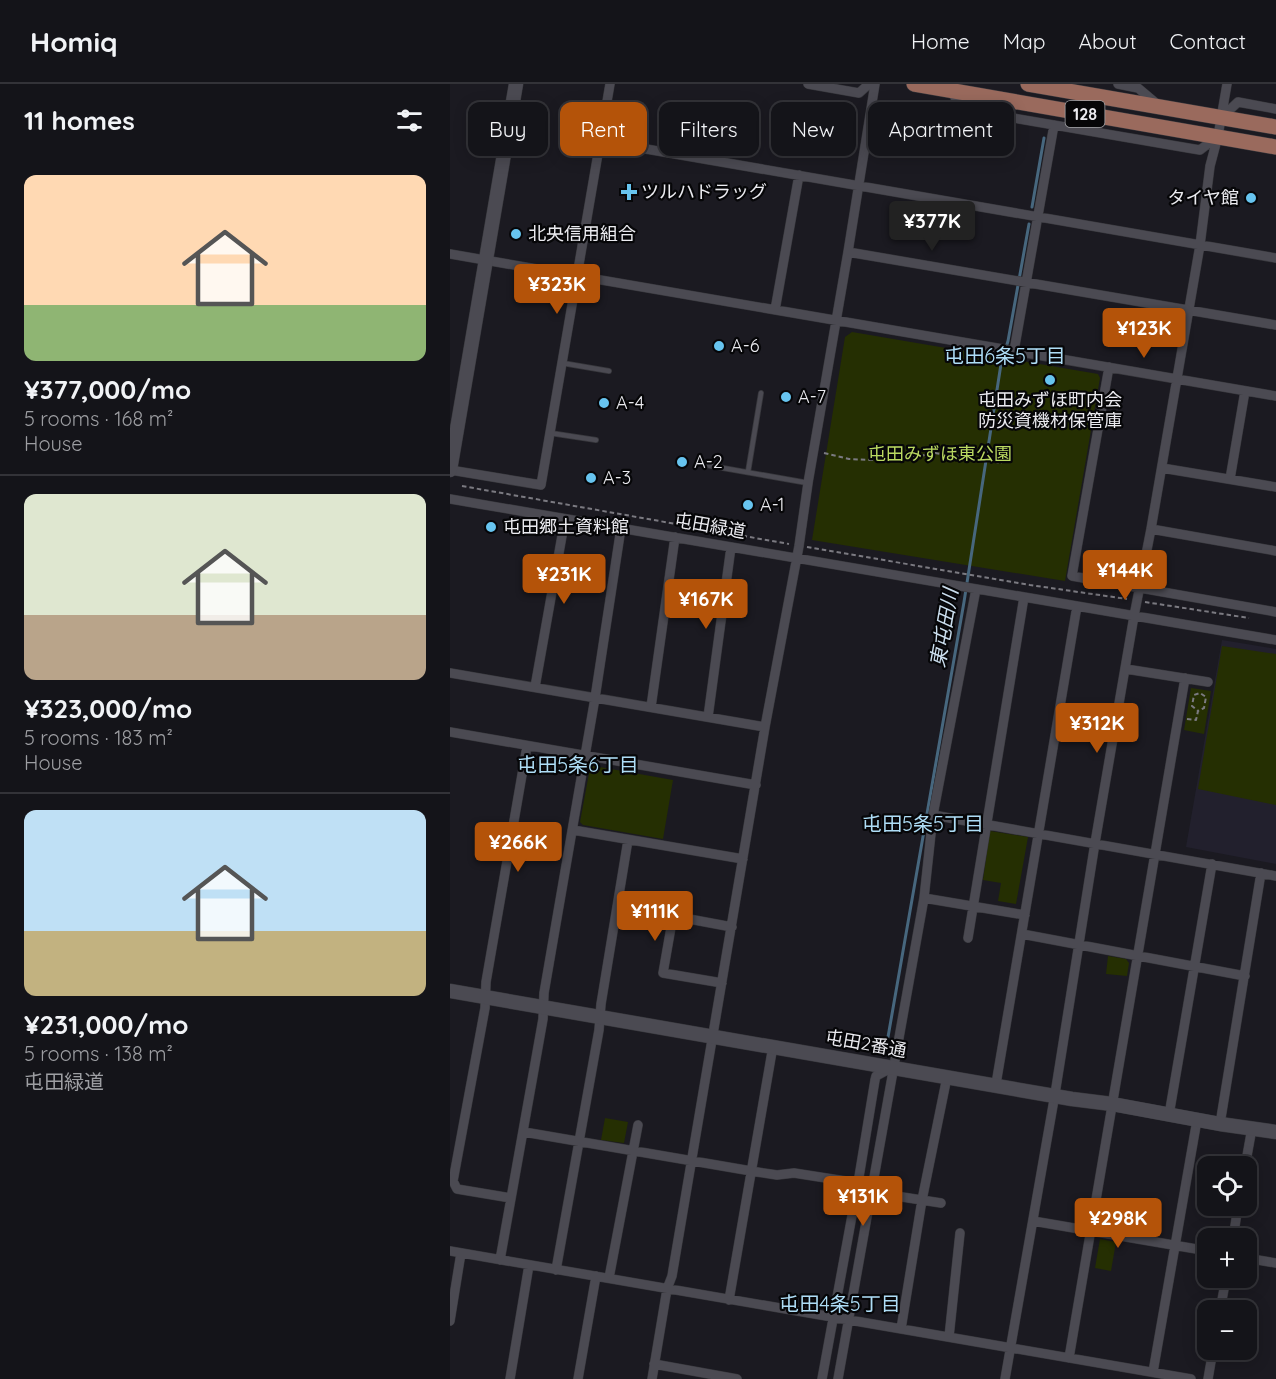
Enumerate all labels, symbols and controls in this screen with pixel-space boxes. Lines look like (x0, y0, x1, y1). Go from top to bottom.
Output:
text: Homiq (30, 24, 118, 59)
text: Home (911, 28, 970, 54)
text: Map (1003, 28, 1046, 54)
text: About (1079, 28, 1137, 54)
text: Contact (1170, 28, 1246, 54)
road number: 128 (1066, 101, 1104, 127)
chip: Buy (468, 102, 548, 156)
chip: Rent (560, 102, 647, 156)
chip: Filters (659, 102, 759, 156)
chip: New (771, 102, 856, 156)
chip: Apartment (868, 102, 1014, 156)
text: 11 homes (24, 104, 135, 137)
icon: filters (393, 104, 426, 137)
place label: ツルハドラッグ (641, 180, 767, 203)
marker: ツルハドラッグ (622, 185, 636, 199)
place label: タイヤ館 (1168, 186, 1239, 209)
marker: タイヤ館 (1244, 191, 1258, 205)
pin: ¥377K (890, 201, 974, 252)
text: ¥377K (903, 208, 961, 233)
icon: home (171, 214, 279, 322)
place label: 北央信用組合 (528, 222, 636, 245)
marker: 北央信用組合 (509, 227, 523, 241)
pin: ¥323K (515, 264, 599, 315)
text: ¥323K (528, 271, 586, 296)
pin: ¥123K (1102, 308, 1186, 359)
text: ¥123K (1117, 315, 1171, 340)
place label: A-6 (731, 334, 760, 357)
marker: A-6 (712, 339, 726, 353)
district label: 屯田6条5丁目 (944, 343, 1066, 368)
text: ¥377,000/mo (24, 373, 191, 406)
marker: 屯田みずほ町内会 防災資機材保管庫 (1043, 373, 1057, 387)
place label: A-7 (798, 385, 826, 408)
place label: 屯田みずほ町内会 防災資機材保管庫 (978, 388, 1122, 432)
marker: A-7 (779, 390, 793, 404)
place label: A-4 (616, 391, 644, 414)
marker: A-4 (597, 396, 611, 410)
text: 5 rooms · 168 m² (24, 406, 173, 431)
text: House (24, 431, 83, 456)
park label: 屯田みずほ東公園 (868, 442, 1012, 465)
place label: A-2 (694, 450, 723, 473)
marker: A-2 (675, 455, 689, 469)
place label: A-3 (603, 466, 631, 489)
marker: A-3 (584, 471, 598, 485)
place label: A-1 (760, 493, 784, 516)
marker: A-1 (741, 498, 755, 512)
street label: 屯田緑道 (673, 508, 748, 543)
place label: 屯田郷土資料館 (503, 515, 629, 538)
marker: 屯田郷土資料館 (484, 520, 498, 534)
icon: home (171, 533, 279, 641)
pin: ¥144K (1083, 550, 1167, 601)
pin: ¥231K (522, 554, 606, 605)
text: ¥144K (1097, 557, 1153, 582)
text: ¥231K (537, 561, 591, 586)
pin: ¥167K (664, 579, 748, 630)
water label: 東屯田川 (924, 584, 963, 669)
text: ¥167K (679, 586, 733, 611)
text: ¥323,000/mo (24, 692, 192, 725)
pin: ¥312K (1055, 703, 1139, 754)
text: ¥312K (1070, 710, 1124, 735)
text: 5 rooms · 183 m² (24, 725, 173, 750)
text: House (24, 750, 83, 775)
district label: 屯田5条6丁目 (517, 752, 639, 777)
district label: 屯田5条5丁目 (862, 811, 984, 836)
pin: ¥266K (476, 822, 560, 873)
text: ¥266K (489, 829, 547, 854)
icon: home (171, 849, 279, 957)
pin: ¥111K (613, 891, 697, 942)
text: ¥111K (631, 898, 679, 923)
text: ¥231,000/mo (24, 1008, 188, 1041)
street label: 屯田2番通 (824, 1025, 908, 1062)
text: 5 rooms · 138 m² (24, 1041, 173, 1066)
text: 屯田緑道 (24, 1069, 104, 1094)
map controls (1197, 1156, 1257, 1360)
button: locate (1197, 1156, 1257, 1216)
pin: ¥131K (821, 1176, 905, 1227)
text: ¥131K (837, 1183, 889, 1208)
pin: ¥298K (1076, 1198, 1160, 1249)
text: ¥298K (1089, 1205, 1147, 1230)
button: + (1197, 1228, 1257, 1288)
district label: 屯田4条5丁目 (779, 1291, 901, 1316)
button: − (1197, 1300, 1257, 1360)

